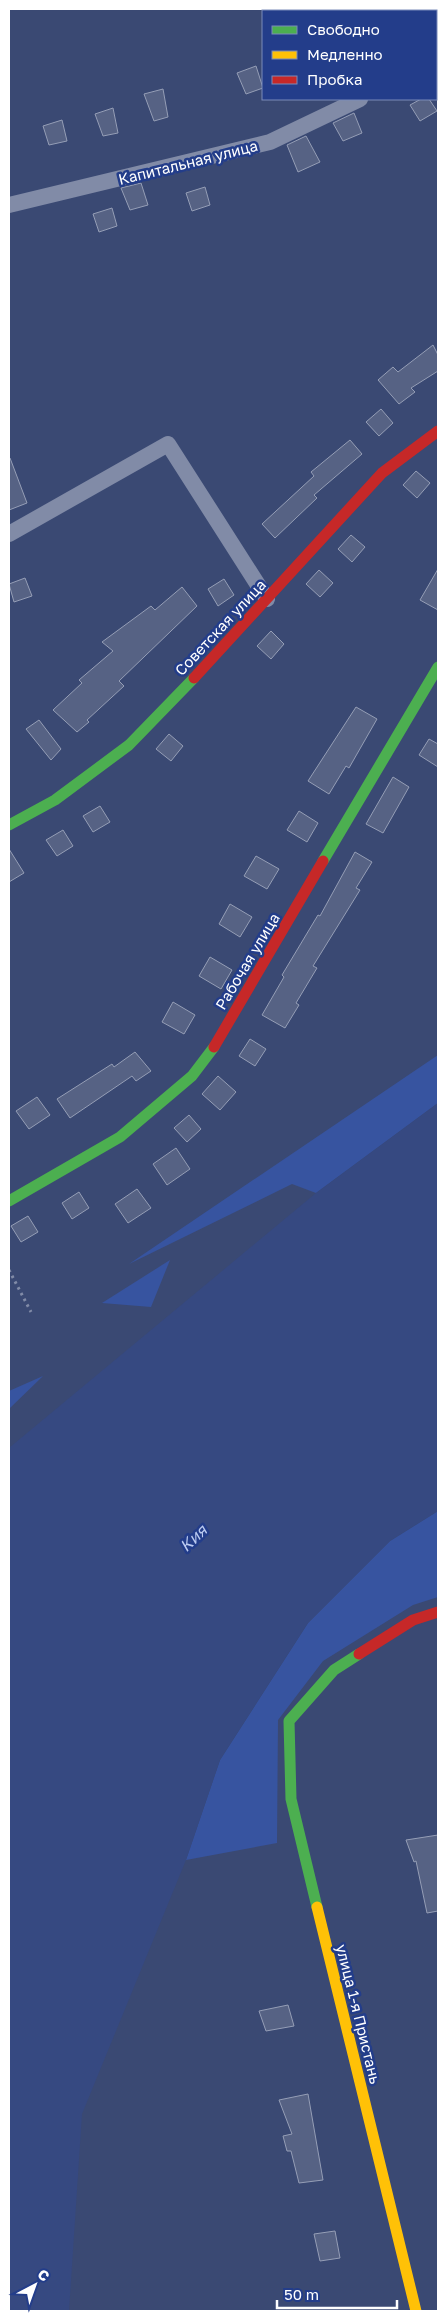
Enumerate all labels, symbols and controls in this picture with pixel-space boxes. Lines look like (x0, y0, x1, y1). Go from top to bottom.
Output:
legend (262, 10, 437, 100)
text: Свободно (307, 20, 380, 38)
text: Медленно (307, 45, 383, 63)
text: Пробка (307, 70, 362, 88)
street label: Капитальная улица (116, 136, 260, 188)
street label: Советская улица (171, 575, 269, 679)
street label: Рабочая улица (211, 910, 283, 1012)
water label: Кия (175, 1520, 211, 1556)
street label: улица 1-я Пристань (333, 1942, 385, 2086)
north arrow (10, 2260, 60, 2310)
text: С (35, 2265, 53, 2285)
scale bar (277, 2278, 397, 2310)
text: 50 m (284, 2285, 319, 2303)

